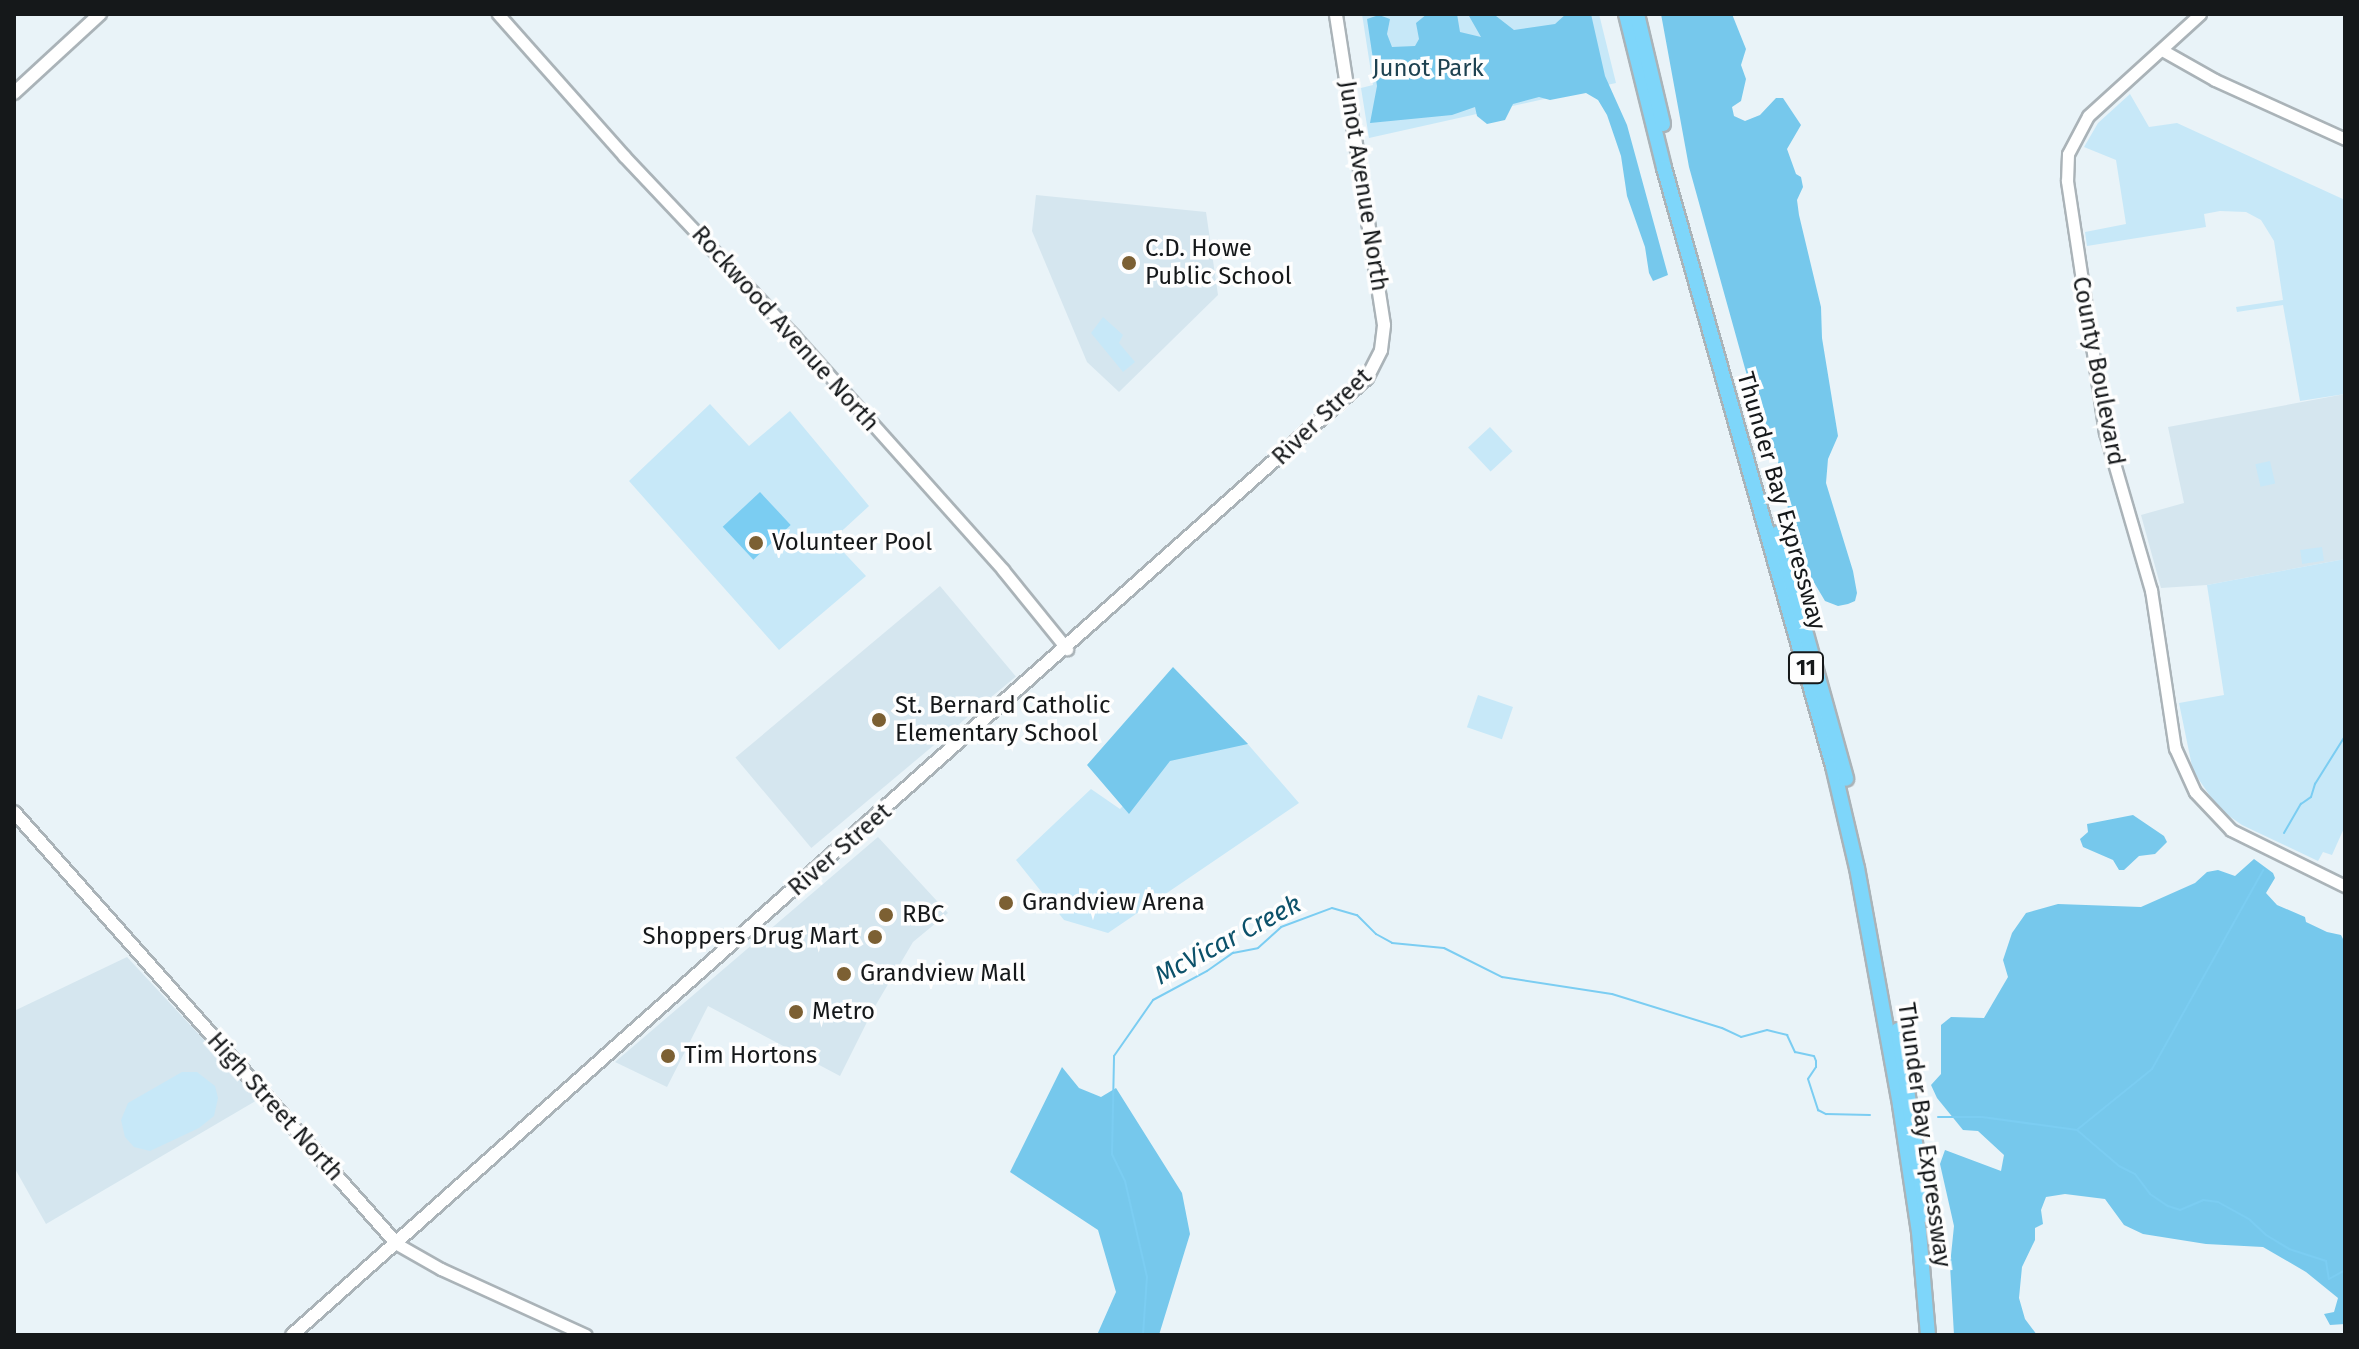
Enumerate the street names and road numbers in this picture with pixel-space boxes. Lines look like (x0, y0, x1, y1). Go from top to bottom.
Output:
street label: Junot Avenue North (1332, 79, 1394, 293)
street label: Rockwood Avenue North (685, 220, 885, 438)
street label: County Boulevard (2066, 274, 2130, 468)
street label: River Street (1266, 363, 1378, 471)
street label: Thunder Bay Expressway (1730, 369, 1832, 633)
road number: 11 (1786, 650, 1826, 686)
street label: River Street (783, 798, 897, 902)
street label: Thunder Bay Expressway (1891, 1001, 1957, 1269)
street label: High Street North (201, 1027, 349, 1187)

